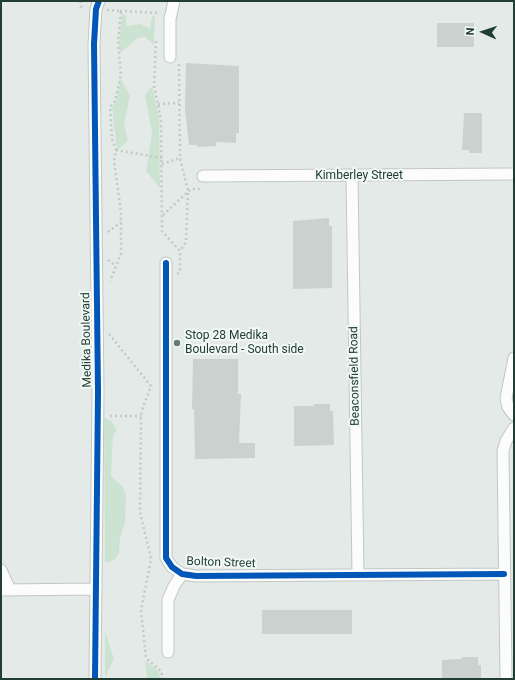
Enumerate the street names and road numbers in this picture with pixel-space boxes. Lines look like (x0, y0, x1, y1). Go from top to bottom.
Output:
street label: Kimberley Street (315, 169, 403, 183)
street label: Medika Boulevard (79, 292, 95, 388)
street label: Beaconsfield Road (347, 326, 363, 426)
street label: Bolton Street (186, 555, 256, 571)

